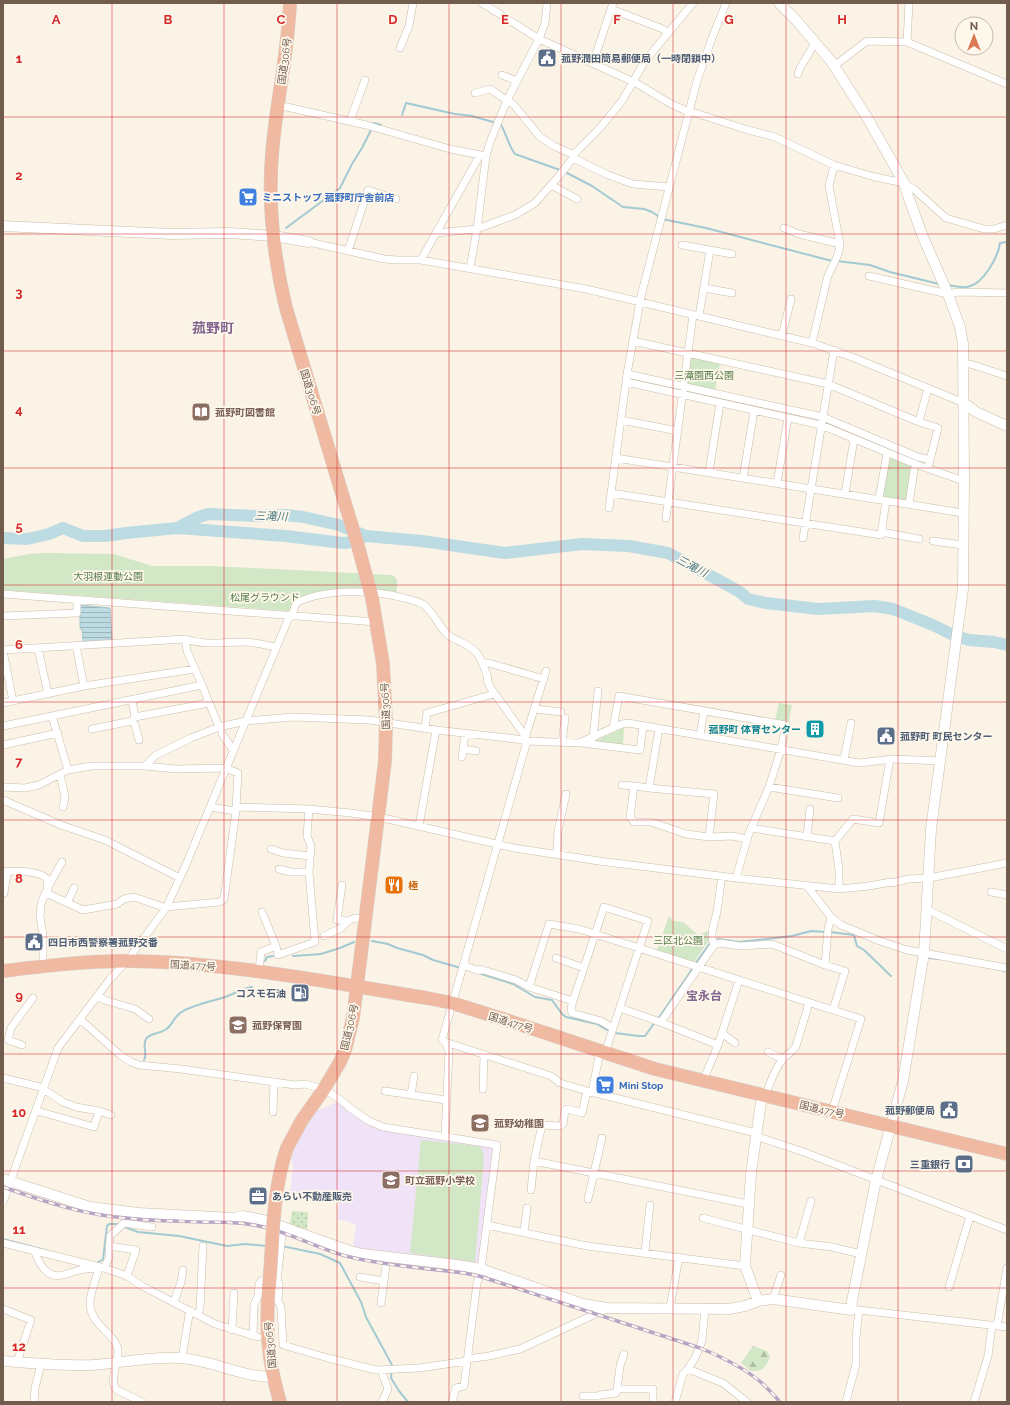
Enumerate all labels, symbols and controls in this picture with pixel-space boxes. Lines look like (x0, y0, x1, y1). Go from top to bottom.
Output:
text: A (52, 12, 61, 27)
text: B (164, 12, 173, 27)
text: C (277, 12, 286, 27)
text: D (388, 12, 398, 27)
text: E (501, 12, 509, 27)
text: F (613, 12, 621, 27)
text: G (724, 12, 734, 27)
text: H (837, 12, 847, 27)
north arrow (954, 16, 994, 56)
text: N (970, 20, 978, 33)
street label: 国道306号 (276, 37, 293, 85)
public building icon: 菰野潤田簡易郵便局（一時閉鎖中） (536, 47, 558, 69)
text: 1 (16, 51, 23, 66)
place label: 菰野潤田簡易郵便局（一時閉鎖中） (561, 53, 721, 64)
text: 2 (15, 168, 23, 183)
supermarket icon: ミニストップ 菰野町庁舎前店 (237, 186, 259, 208)
place label: ミニストップ 菰野町庁舎前店 (262, 192, 394, 203)
text: 3 (15, 285, 23, 300)
district label: 菰野町 (192, 320, 234, 336)
street label: 国道306号 (298, 368, 323, 416)
park label: 三滝園西公園 (674, 370, 734, 381)
library icon: 菰野町図書館 (190, 401, 212, 423)
text: 4 (15, 402, 23, 417)
place label: 菰野町図書館 (215, 407, 275, 418)
water label: 三滝川 (254, 509, 289, 524)
text: 5 (15, 519, 23, 534)
water label: 三滝川 (674, 553, 710, 580)
park label: 大羽根運動公園 (73, 571, 143, 582)
park label: 松尾グラウンド (230, 592, 300, 603)
text: 6 (15, 637, 23, 652)
street label: 国道306号 (379, 682, 392, 730)
building icon: 菰野町 体育センター (804, 718, 826, 740)
place label: 菰野町 体育センター (709, 724, 801, 735)
public building icon: 菰野町 町民センター (875, 725, 897, 747)
place label: 菰野町 町民センター (900, 731, 992, 742)
text: 7 (15, 754, 23, 769)
text: 8 (15, 871, 23, 886)
restaurant icon: 極 (383, 874, 405, 896)
place label: 極 (408, 880, 418, 891)
public building icon: 四日市西警察署菰野交番 (23, 931, 45, 953)
park label: 三区北公園 (653, 935, 703, 946)
place label: 四日市西警察署菰野交番 (48, 937, 158, 948)
street label: 国道477号 (170, 959, 216, 972)
fuel station icon: コスモ石油 (289, 982, 311, 1004)
text: 9 (15, 988, 23, 1003)
place label: コスモ石油 (236, 988, 286, 999)
district label: 宝永台 (686, 989, 722, 1003)
street label: 国道306号 (339, 1003, 360, 1051)
street label: 国道477号 (487, 1010, 535, 1034)
school or university icon: 菰野保育園 (227, 1014, 249, 1036)
place label: 菰野保育園 (252, 1020, 302, 1031)
supermarket icon: Mini Stop (594, 1074, 616, 1096)
place label: Mini Stop (619, 1080, 664, 1091)
street label: 国道477号 (798, 1099, 846, 1120)
public building icon: 菰野郵便局 (938, 1099, 960, 1121)
text: 10 (12, 1105, 26, 1120)
place label: 菰野郵便局 (885, 1105, 935, 1116)
school or university icon: 菰野幼稚園 (469, 1112, 491, 1134)
place label: 菰野幼稚園 (494, 1118, 544, 1129)
bank icon: 三重銀行 (953, 1153, 975, 1175)
place label: 三重銀行 (910, 1159, 950, 1170)
school or university icon: 町立菰野小学校 (380, 1169, 402, 1191)
place label: 町立菰野小学校 (405, 1175, 475, 1186)
office icon: あらい不動産販売 (247, 1185, 269, 1207)
place label: あらい不動産販売 (272, 1191, 352, 1202)
text: 11 (13, 1222, 26, 1237)
street label: 国道306号 (263, 1321, 278, 1369)
text: 12 (12, 1339, 26, 1354)

